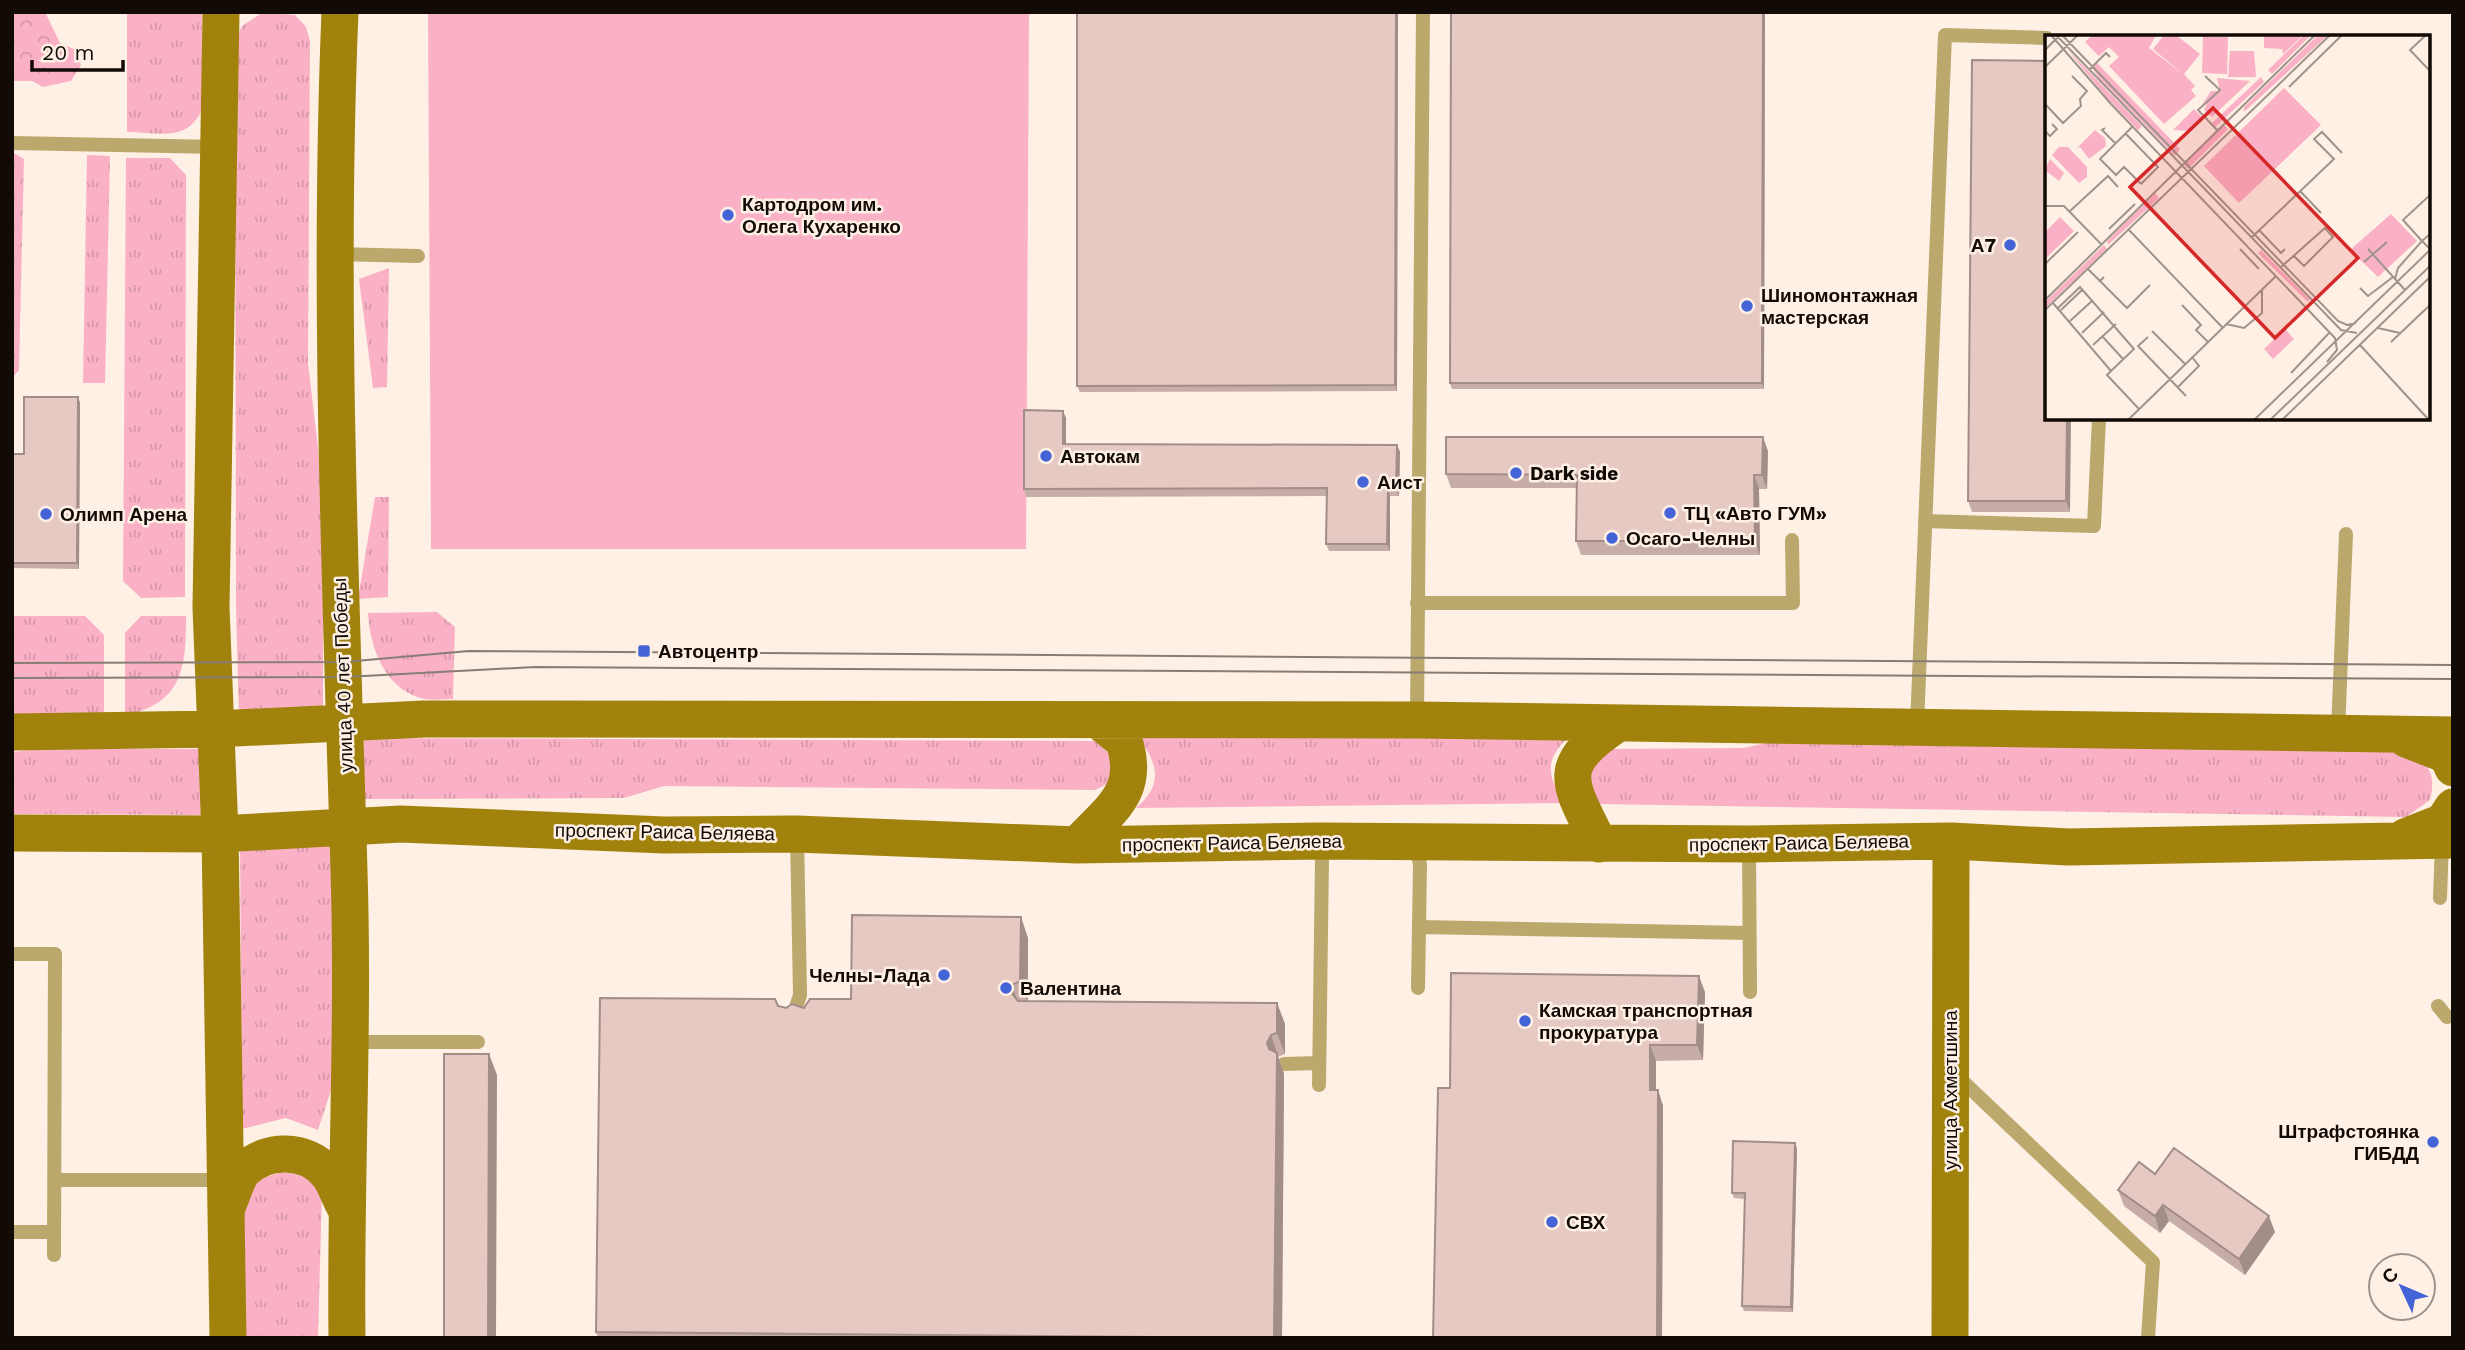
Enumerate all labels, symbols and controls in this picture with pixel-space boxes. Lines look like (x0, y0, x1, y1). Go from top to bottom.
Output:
scale bar (32, 28, 122, 72)
inset map (2045, 35, 2430, 420)
text: 20 m (42, 40, 94, 65)
place label: Картодром им. Олега Кухаренко (742, 193, 901, 238)
marker: Картодром им. Олега Кухаренко (720, 207, 736, 223)
place label: А7 (1971, 234, 1996, 257)
marker: А7 (2002, 237, 2018, 253)
place label: Шиномонтажная мастерская (1761, 284, 1918, 329)
marker: Шиномонтажная мастерская (1739, 298, 1755, 314)
place label: Автокам (1060, 445, 1140, 468)
marker: Автокам (1038, 448, 1054, 464)
place label: Dark side (1530, 462, 1618, 485)
marker: Dark side (1508, 465, 1524, 481)
place label: Аист (1377, 471, 1422, 494)
marker: Аист (1355, 474, 1371, 490)
place label: ТЦ «Авто ГУМ» (1684, 502, 1827, 525)
place label: Олимп Арена (60, 503, 188, 526)
marker: ТЦ «Авто ГУМ» (1662, 505, 1678, 521)
marker: Олимп Арена (38, 506, 54, 522)
place label: Осаго-Челны (1626, 527, 1755, 550)
marker: Осаго-Челны (1604, 530, 1620, 546)
street label: улица 40 лет Победы (328, 577, 358, 773)
place label: Автоцентр (658, 640, 758, 663)
marker: Автоцентр (636, 643, 652, 659)
street label: проспект Раиса Беляева (555, 819, 776, 845)
street label: проспект Раиса Беляева (1122, 830, 1343, 856)
street label: проспект Раиса Беляева (1689, 830, 1910, 856)
place label: Челны-Лада (809, 964, 930, 987)
marker: Челны-Лада (936, 967, 952, 983)
place label: Валентина (1020, 977, 1122, 1000)
marker: Валентина (998, 980, 1014, 996)
place label: Камская транспортная прокуратура (1539, 999, 1753, 1044)
street label: улица Ахметшина (1939, 1010, 1962, 1170)
marker: Камская транспортная прокуратура (1517, 1013, 1533, 1029)
place label: Штрафстоянка ГИБДД (2278, 1120, 2419, 1165)
marker: Штрафстоянка ГИБДД (2425, 1134, 2441, 1150)
place label: СВХ (1566, 1211, 1606, 1234)
marker: СВХ (1544, 1214, 1560, 1230)
north arrow (2367, 1252, 2437, 1322)
text: С (2377, 1262, 2403, 1288)

